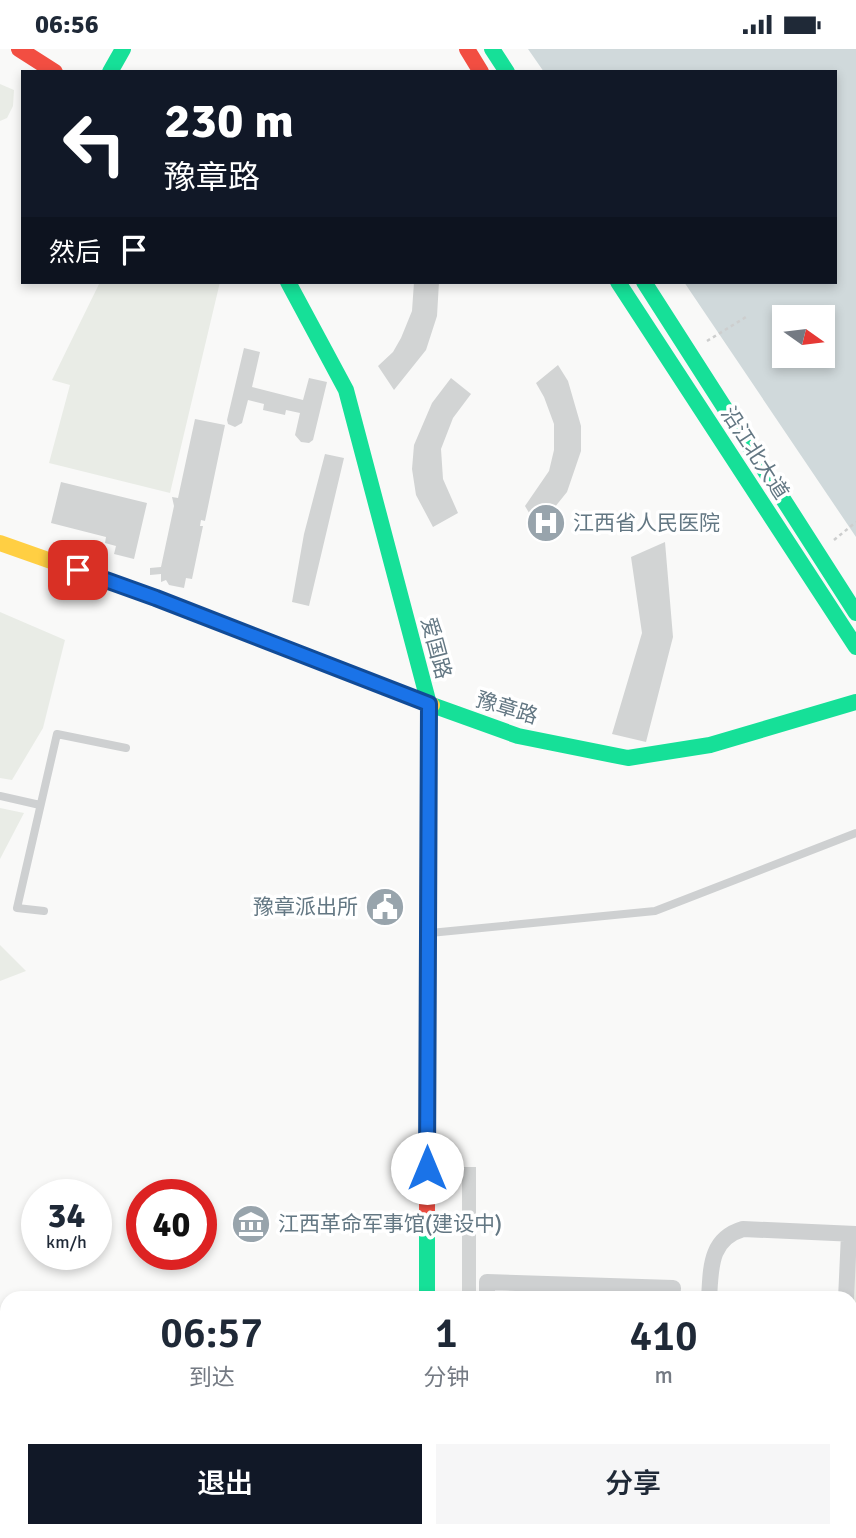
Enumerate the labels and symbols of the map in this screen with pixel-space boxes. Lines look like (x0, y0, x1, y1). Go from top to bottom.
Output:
north arrow (772, 305, 835, 367)
street label: 沿江北大道 (716, 402, 794, 504)
hospital icon: 江西省人民医院 (525, 502, 567, 544)
place label: 江西省人民医院 (573, 510, 720, 536)
pin (48, 540, 108, 600)
street label: 爱国路 (415, 614, 457, 682)
street label: 豫章路 (473, 686, 541, 730)
public building icon: 豫章派出所 (364, 886, 406, 928)
place label: 豫章派出所 (253, 894, 358, 920)
position arrow (390, 1131, 464, 1205)
speed limit sign: 40 (126, 1179, 217, 1270)
museum icon: 江西革命军事馆(建设中) (230, 1203, 272, 1245)
place label: 江西革命军事馆(建设中) (278, 1211, 502, 1237)

